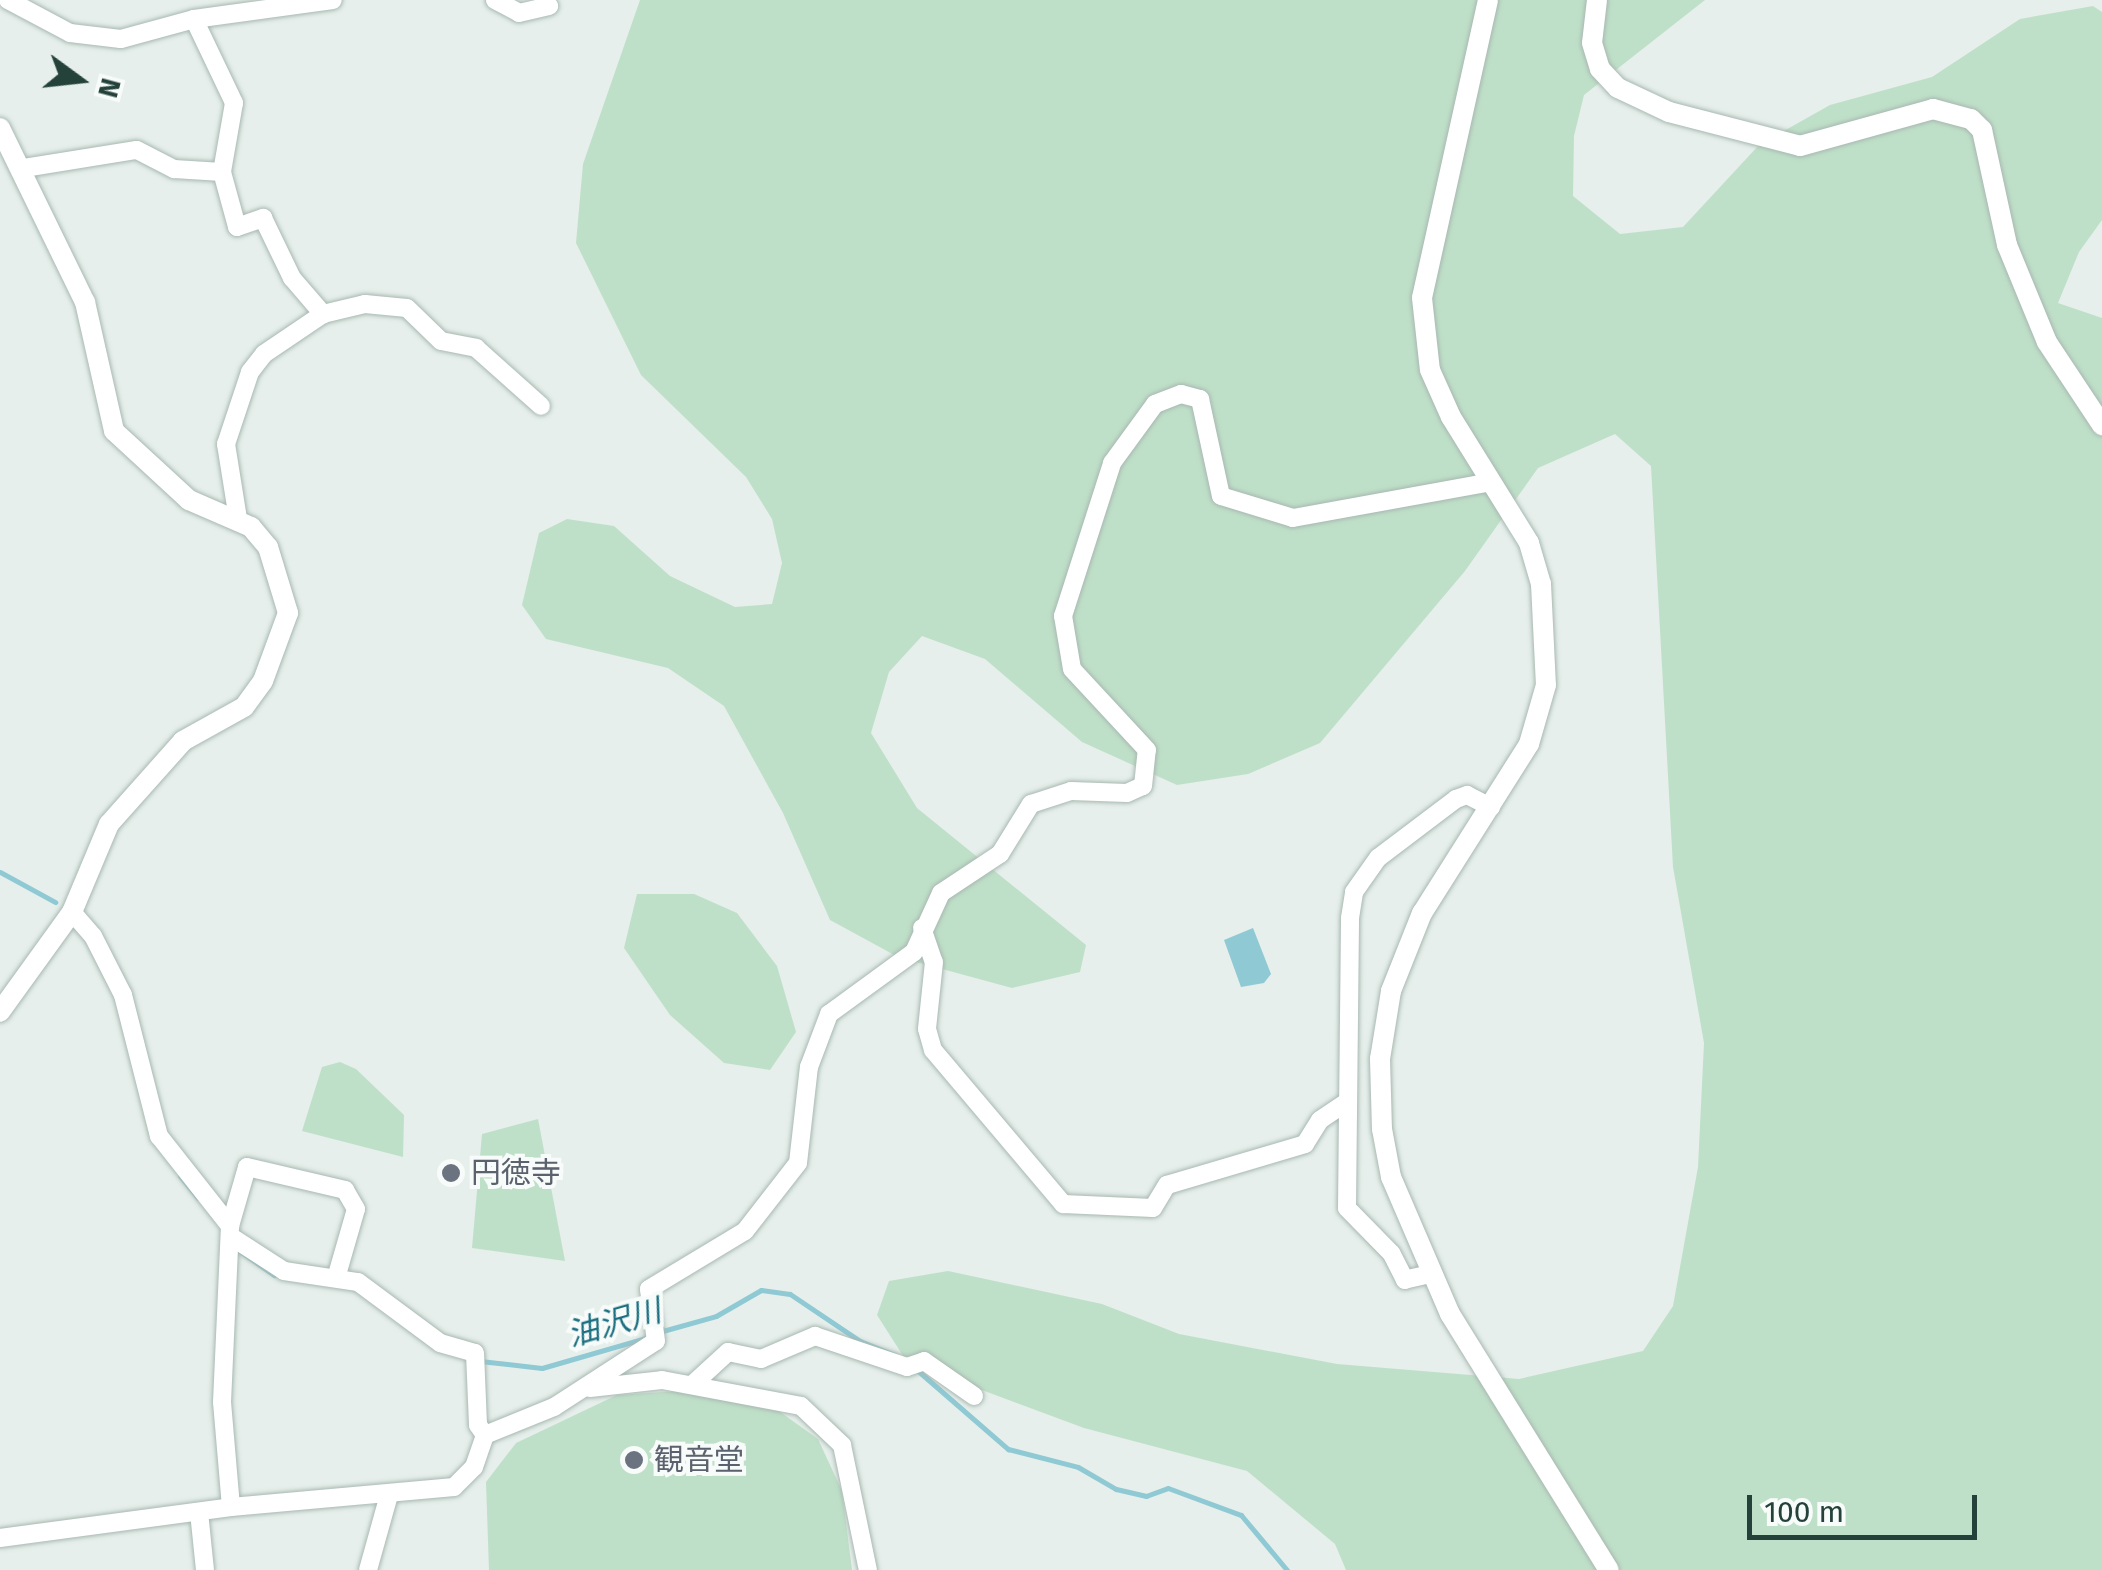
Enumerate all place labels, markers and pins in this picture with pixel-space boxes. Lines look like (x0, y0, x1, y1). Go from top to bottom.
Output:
place label: 円徳寺 (471, 1155, 561, 1191)
marker: 円徳寺 (440, 1162, 462, 1184)
place label: 観音堂 (654, 1442, 744, 1478)
marker: 観音堂 (623, 1449, 645, 1471)

